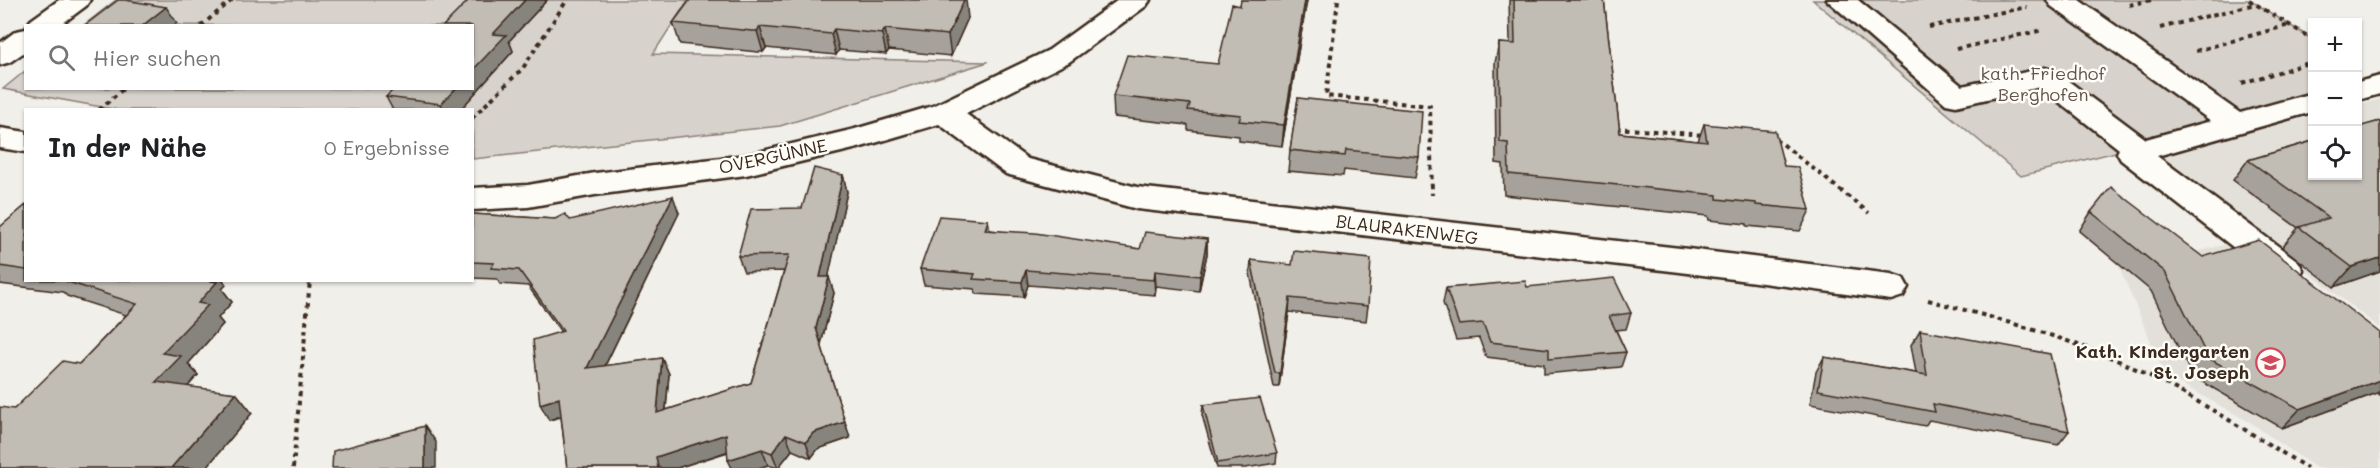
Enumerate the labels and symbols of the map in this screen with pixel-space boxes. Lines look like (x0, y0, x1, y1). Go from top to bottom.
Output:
park label: kath. Friedhof Berghofen (1981, 61, 2106, 106)
street label: OVERGÜNNE (717, 133, 829, 179)
street label: BLAURAKENWEG (1335, 208, 1480, 250)
place label: Kath. Kindergarten St. Joseph (2076, 339, 2249, 384)
school or university icon: Kath. Kindergarten St. Joseph (2254, 346, 2286, 378)

